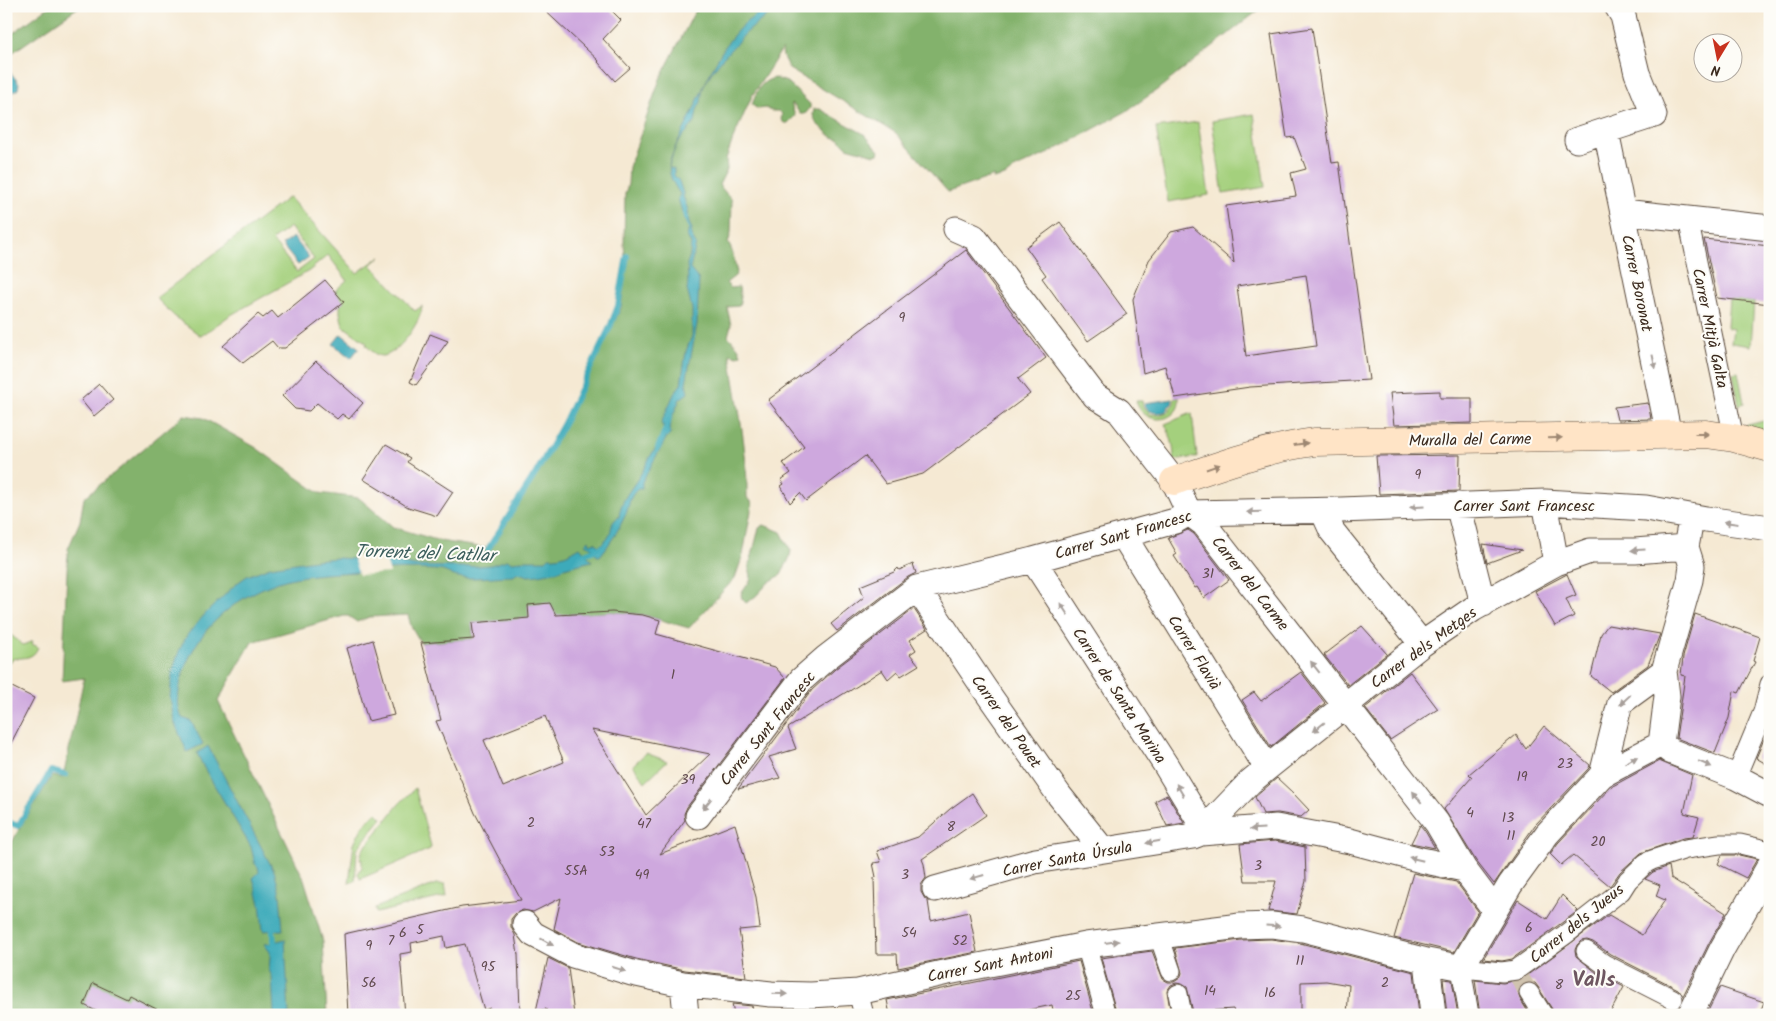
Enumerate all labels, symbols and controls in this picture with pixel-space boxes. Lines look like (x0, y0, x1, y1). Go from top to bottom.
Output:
north arrow (1694, 32, 1744, 82)
text: N (1709, 58, 1722, 81)
street label: Carrer Boronat (1614, 232, 1659, 335)
street label: Carrer Mitjà Galta (1685, 266, 1734, 391)
house number: 9 (899, 307, 906, 329)
one-way arrow (1651, 355, 1659, 371)
street label: Muralla del Carme (1408, 427, 1532, 454)
one-way arrow (1694, 430, 1710, 438)
one-way arrow (1547, 434, 1563, 442)
one-way arrow (1293, 440, 1309, 448)
one-way arrow (1206, 463, 1221, 470)
house number: 9 (1415, 464, 1422, 486)
street label: Carrer Sant Francesc (1453, 494, 1595, 519)
one-way arrow (1408, 503, 1424, 511)
street label: Carrer Sant Francesc (1052, 504, 1195, 567)
one-way arrow (1246, 508, 1262, 516)
one-way arrow (1722, 519, 1738, 527)
street label: Carrer del Carme (1205, 531, 1295, 637)
water label: Torrent del Catllar (355, 538, 499, 572)
one-way arrow (1629, 547, 1645, 555)
house number: 31 (1202, 563, 1214, 585)
street label: Carrer dels Metges (1365, 601, 1483, 696)
one-way arrow (1059, 602, 1069, 615)
street label: Carrer Flavià (1161, 610, 1227, 695)
street label: Carrer de Santa Marina (1065, 623, 1172, 769)
one-way arrow (1310, 661, 1321, 674)
house number: 1 (671, 664, 675, 686)
street label: Carrer Sant Francesc (714, 666, 822, 792)
street label: Carrer del Pouet (964, 670, 1048, 774)
one-way arrow (1620, 694, 1632, 706)
one-way arrow (1313, 721, 1326, 732)
house number: 23 (1557, 753, 1573, 775)
one-way arrow (1624, 756, 1639, 764)
one-way arrow (1698, 760, 1713, 768)
house number: 19 (1516, 766, 1528, 788)
house number: 39 (681, 769, 696, 791)
one-way arrow (1176, 783, 1185, 796)
one-way arrow (1412, 790, 1422, 804)
one-way arrow (702, 797, 713, 810)
house number: 4 (1466, 802, 1474, 824)
house number: 13 (1502, 807, 1514, 829)
house number: 2 (527, 812, 535, 834)
house number: 47 (637, 813, 652, 835)
house number: 8 (947, 816, 956, 838)
one-way arrow (1249, 825, 1265, 833)
house number: 11 (1507, 825, 1515, 847)
house number: 20 (1590, 831, 1606, 853)
street label: Carrer Santa Úrsula (1000, 835, 1134, 884)
one-way arrow (1145, 839, 1161, 847)
house number: 53 (599, 841, 615, 863)
house number: 3 (1254, 855, 1262, 877)
one-way arrow (1408, 855, 1423, 863)
house number: 55A (564, 860, 588, 882)
house number: 49 (635, 864, 649, 886)
house number: 3 (901, 864, 909, 886)
one-way arrow (969, 873, 984, 881)
street label: Carrer dels Jueus (1524, 878, 1630, 970)
house number: 6 (1525, 917, 1533, 939)
house number: 5 (416, 919, 425, 941)
house number: 6 (399, 922, 407, 944)
house number: 54 (901, 922, 917, 944)
one-way arrow (1266, 922, 1282, 930)
house number: 7 (388, 930, 395, 952)
house number: 52 (952, 930, 968, 952)
house number: 9 (366, 935, 373, 957)
one-way arrow (540, 938, 555, 946)
one-way arrow (1104, 938, 1120, 946)
street label: Carrer Sant Antoni (925, 941, 1057, 990)
house number: 11 (1296, 950, 1304, 972)
house number: 95 (481, 956, 497, 978)
district label: Valls (1573, 964, 1616, 997)
one-way arrow (612, 966, 627, 974)
house number: 56 (361, 972, 377, 994)
house number: 2 (1381, 972, 1389, 994)
house number: 8 (1555, 974, 1564, 996)
house number: 14 (1204, 980, 1216, 1002)
house number: 16 (1264, 982, 1276, 1004)
house number: 25 (1065, 985, 1082, 1007)
one-way arrow (772, 990, 788, 998)

